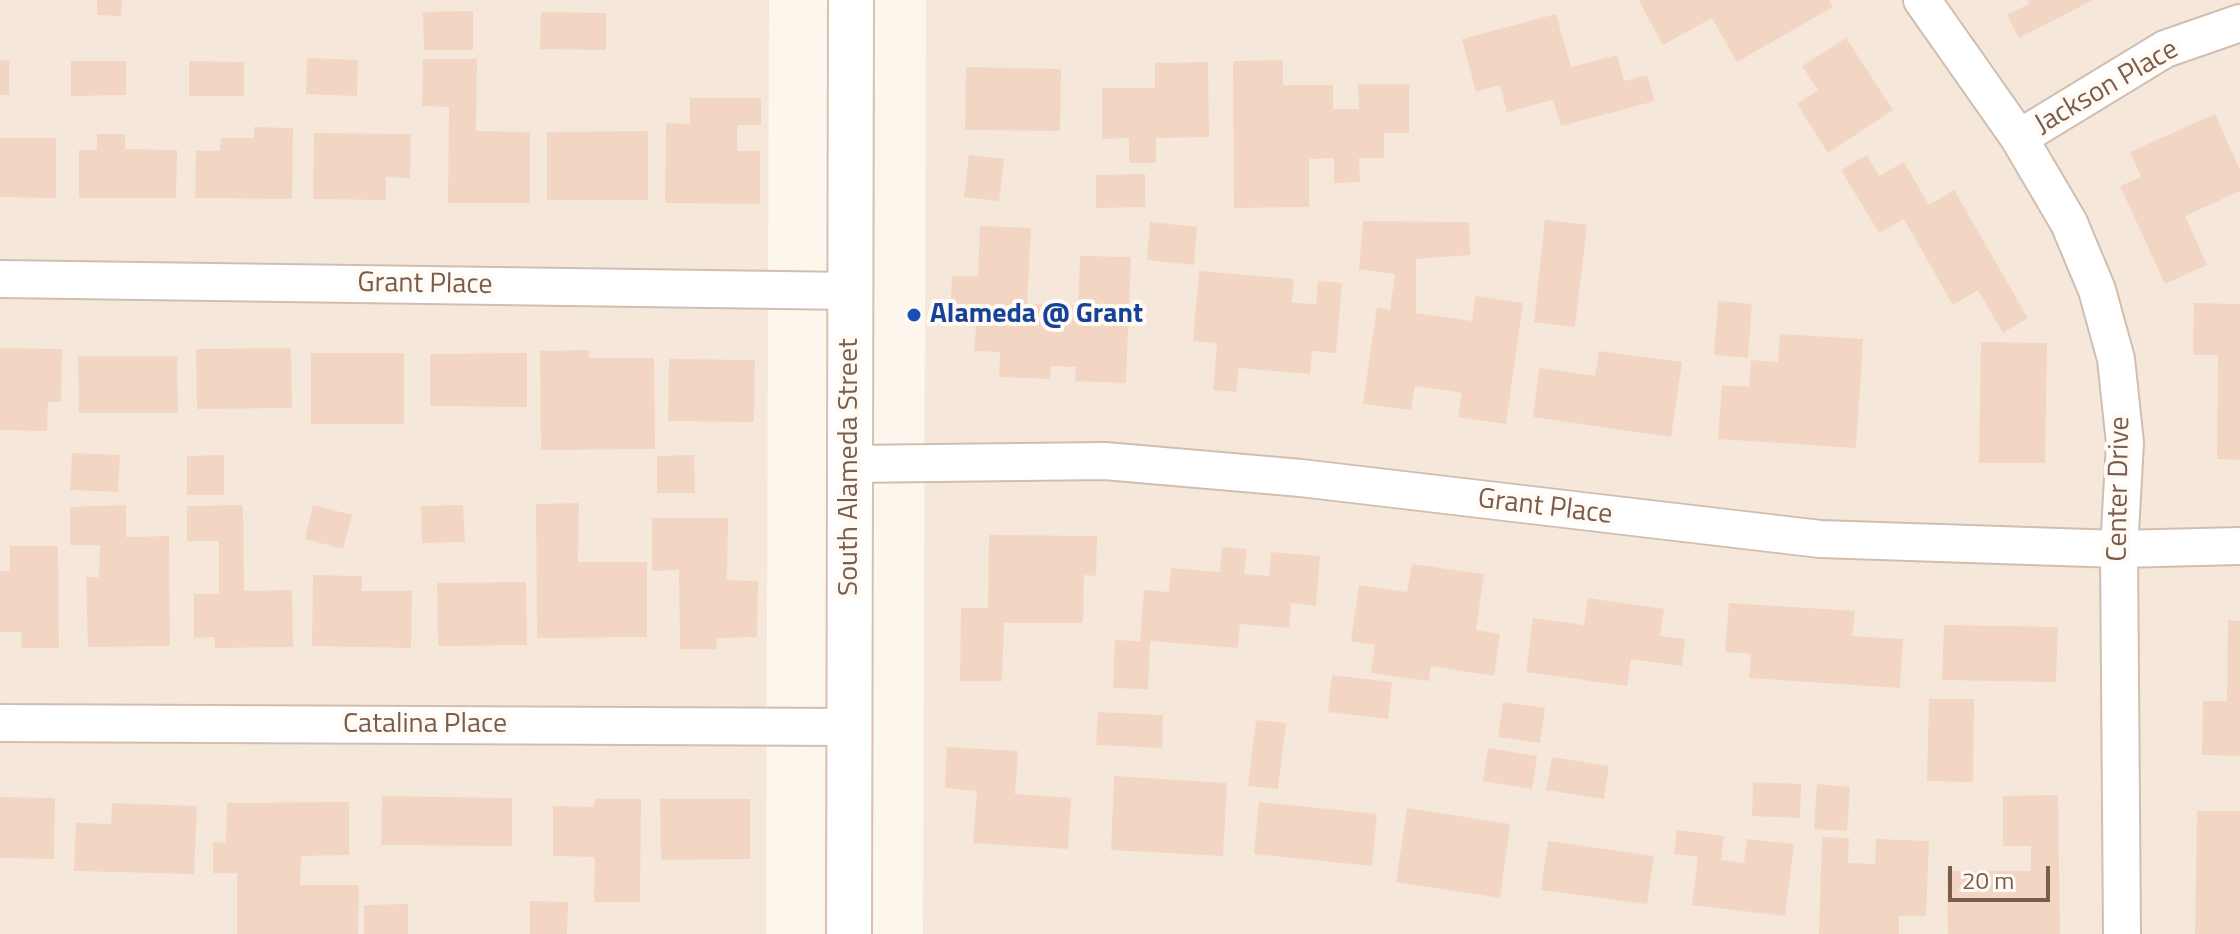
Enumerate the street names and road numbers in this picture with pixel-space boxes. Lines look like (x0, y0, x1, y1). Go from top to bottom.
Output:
street label: Jackson Place (2029, 33, 2185, 143)
street label: Grant Place (357, 267, 493, 303)
street label: South Alameda Street (833, 338, 867, 596)
street label: Center Drive (2102, 416, 2138, 562)
street label: Grant Place (1476, 483, 1614, 533)
street label: Catalina Place (343, 708, 507, 742)

